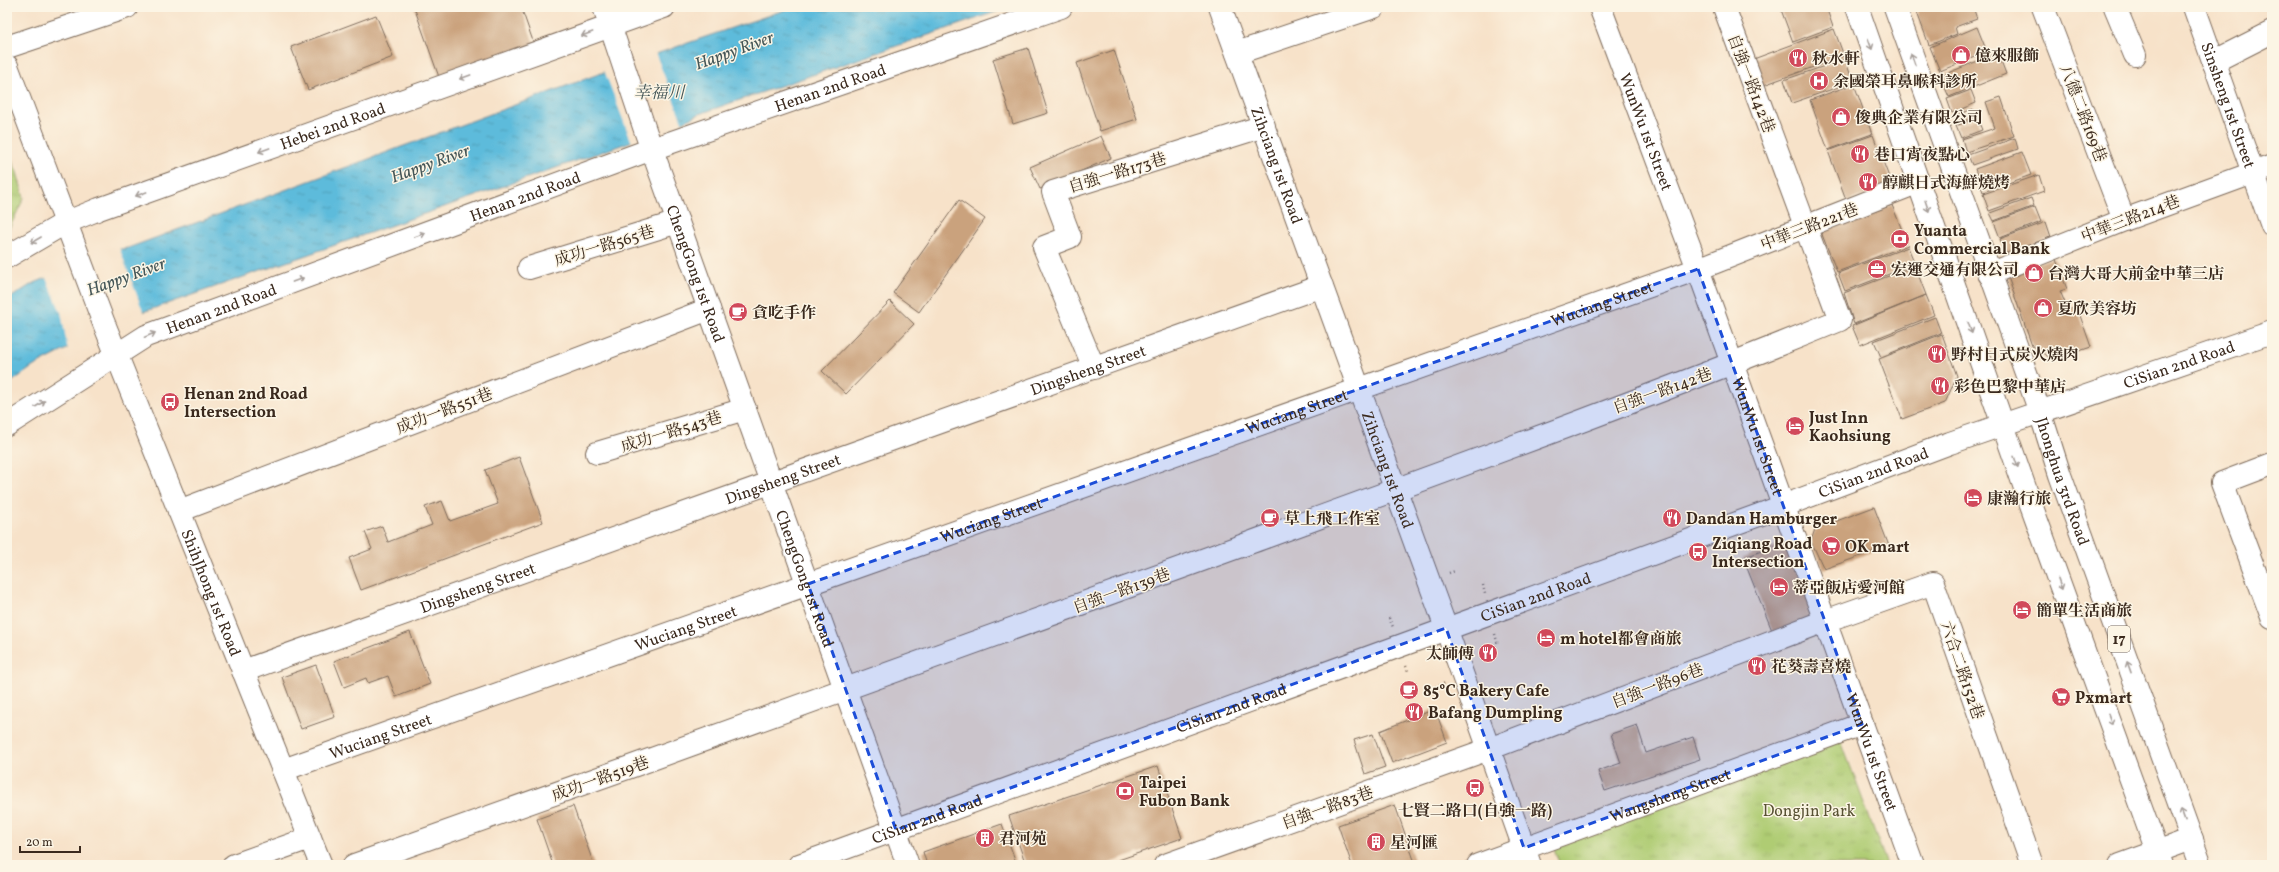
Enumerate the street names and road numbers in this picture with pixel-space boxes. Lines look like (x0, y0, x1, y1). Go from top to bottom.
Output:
street label: 自強一路142巷 (1721, 31, 1779, 136)
street label: Sinsheng 1st Street (2194, 40, 2260, 172)
street label: Henan 2nd Road (772, 60, 889, 119)
street label: 八德二路169巷 (2053, 62, 2111, 166)
street label: WunWu 1st Street (1613, 70, 1677, 195)
street label: Hebei 2nd Road (277, 98, 389, 156)
street label: Zihciang 1st Road (1244, 104, 1307, 227)
street label: 自強一路173巷 (1066, 149, 1169, 199)
street label: Henan 2nd Road (467, 167, 584, 228)
street label: 中華三路214巷 (2078, 191, 2183, 249)
street label: 中華三路221巷 (1758, 199, 1862, 257)
street label: ChengGong 1st Road (660, 202, 729, 346)
street label: 成功一路565巷 (552, 221, 657, 273)
street label: Wuciang Street (1548, 277, 1657, 333)
street label: Henan 2nd Road (163, 280, 280, 341)
street label: CiSian 2nd Road (2121, 337, 2238, 395)
street label: Dingsheng Street (1028, 341, 1150, 402)
street label: 自強一路142巷 (1610, 364, 1715, 420)
street label: WunWu 1st Street (1725, 374, 1788, 499)
street label: 成功一路551巷 (393, 383, 496, 440)
street label: Wuciang Street (1243, 385, 1352, 441)
street label: 成功一路543巷 (618, 407, 725, 459)
street label: Zihciang 1st Road (1355, 408, 1418, 532)
street label: Jhonghua 3rd Road (2029, 415, 2094, 549)
street label: CiSian 2nd Road (1816, 443, 1932, 505)
street label: Dingsheng Street (723, 449, 844, 511)
street label: Wuciang Street (937, 493, 1046, 550)
street label: ChengGong 1st Road (769, 507, 838, 651)
street label: ShihJhong 1st Road (175, 526, 245, 660)
street label: Dingsheng Street (417, 558, 539, 620)
street label: 自強一路139巷 (1070, 564, 1174, 620)
street label: CiSian 2nd Road (1478, 568, 1595, 629)
street label: Wuciang Street (632, 601, 741, 658)
street label: 六合二路152巷 (1934, 619, 1988, 723)
road number: 17 (2108, 626, 2130, 652)
street label: 自強一路96巷 (1608, 659, 1707, 715)
street label: CiSian 2nd Road (1173, 679, 1290, 740)
street label: WunWu 1st Street (1839, 690, 1902, 815)
street label: Wuciang Street (326, 709, 435, 766)
street label: 成功一路519巷 (549, 752, 652, 808)
street label: Wangsheng Street (1607, 764, 1734, 829)
street label: 自強一路83巷 (1279, 782, 1377, 836)
street label: CiSian 2nd Road (869, 790, 986, 851)

